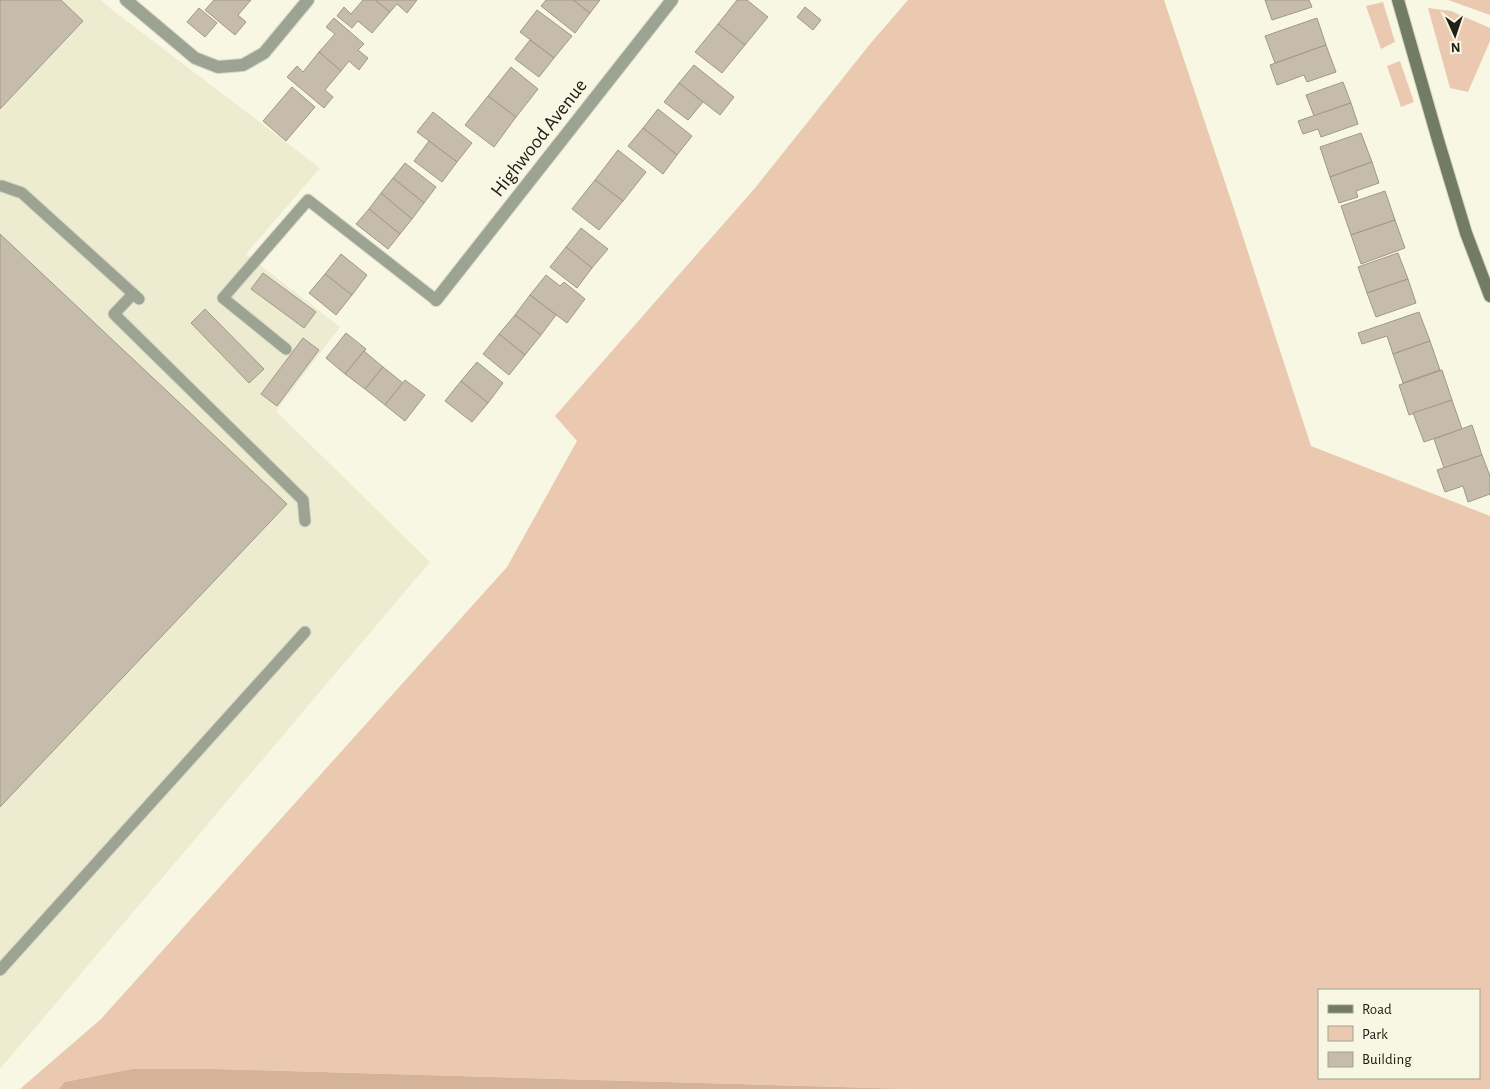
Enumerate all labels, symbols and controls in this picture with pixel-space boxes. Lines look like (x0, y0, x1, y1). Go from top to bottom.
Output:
north arrow (1430, 10, 1480, 60)
text: N (1450, 40, 1461, 54)
street label: Highwood Avenue (487, 75, 591, 201)
legend (1318, 989, 1480, 1079)
text: Road (1362, 1002, 1392, 1017)
text: Park (1362, 1027, 1388, 1042)
text: Building (1362, 1052, 1412, 1067)

